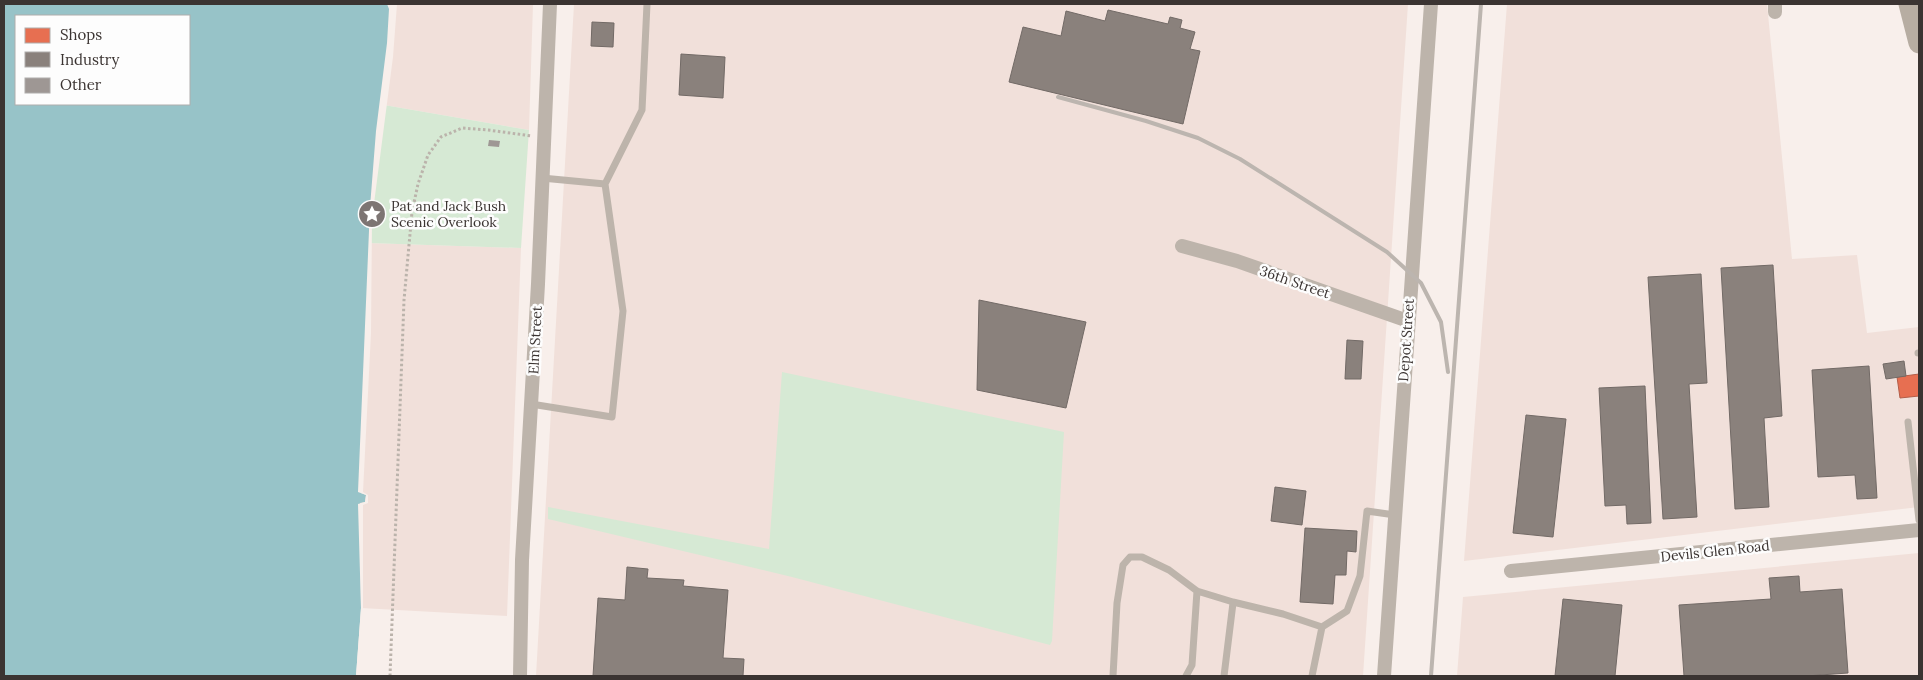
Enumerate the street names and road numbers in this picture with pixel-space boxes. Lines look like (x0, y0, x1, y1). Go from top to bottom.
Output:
street label: 36th Street (1258, 262, 1333, 303)
street label: Depot Street (1394, 297, 1418, 382)
street label: Elm Street (524, 305, 546, 375)
street label: Devils Glen Road (1660, 536, 1770, 566)

